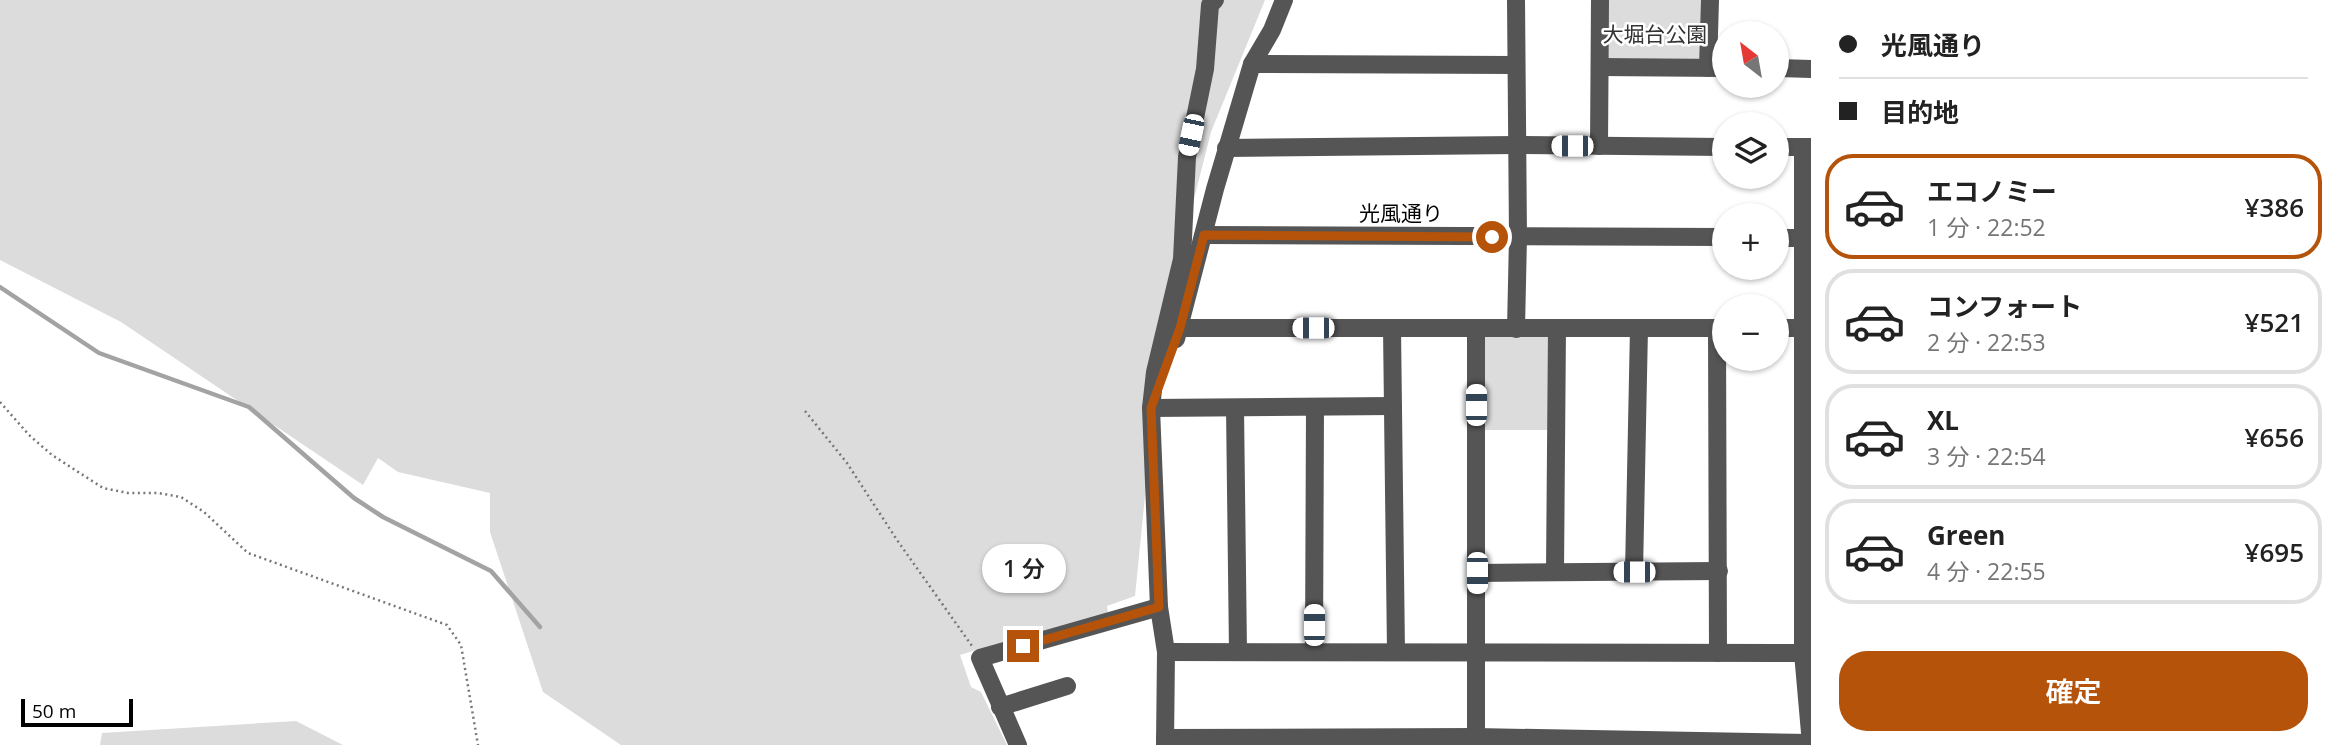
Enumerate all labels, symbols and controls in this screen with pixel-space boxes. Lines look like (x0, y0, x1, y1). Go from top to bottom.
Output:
park label: 大堀台公園 (1603, 20, 1708, 48)
north arrow (1712, 21, 1788, 98)
map controls (1712, 21, 1789, 371)
text: 光風通り (1881, 27, 1985, 63)
text: 目的地 (1881, 94, 1959, 130)
car (1177, 112, 1206, 158)
button: layers (1712, 112, 1789, 189)
car (1552, 136, 1594, 157)
text: エコノミー (1927, 173, 2057, 209)
icon: car (1843, 175, 1906, 238)
text: ¥386 (2245, 189, 2304, 225)
street label: 光風通り (1359, 199, 1443, 227)
button: + (1712, 203, 1789, 280)
text: 1 分 · 22:52 (1927, 211, 2046, 243)
route start (1476, 221, 1508, 253)
text: コンフォート (1927, 288, 2082, 324)
icon: car (1843, 290, 1906, 353)
button: − (1712, 294, 1789, 371)
text: ¥521 (2245, 304, 2304, 340)
car (1293, 318, 1335, 339)
text: 2 分 · 22:53 (1927, 326, 2046, 358)
car (1466, 384, 1487, 426)
text: XL (1927, 402, 1959, 438)
icon: car (1843, 405, 1906, 468)
text: ¥656 (2245, 419, 2304, 455)
text: 3 分 · 22:54 (1927, 440, 2046, 472)
text: Green (1927, 517, 2005, 553)
icon: car (1843, 520, 1906, 583)
text: ¥695 (2245, 534, 2304, 570)
callout: 1 分 (981, 544, 1065, 594)
text: 1 分 (1003, 552, 1045, 584)
car (1467, 552, 1488, 594)
text: 4 分 · 22:55 (1927, 555, 2046, 587)
car (1614, 562, 1656, 583)
car (1304, 604, 1325, 646)
route end (1007, 630, 1039, 662)
button: 確定 (1839, 651, 2308, 731)
scale bar (21, 696, 133, 728)
text: 50 m (32, 698, 76, 724)

